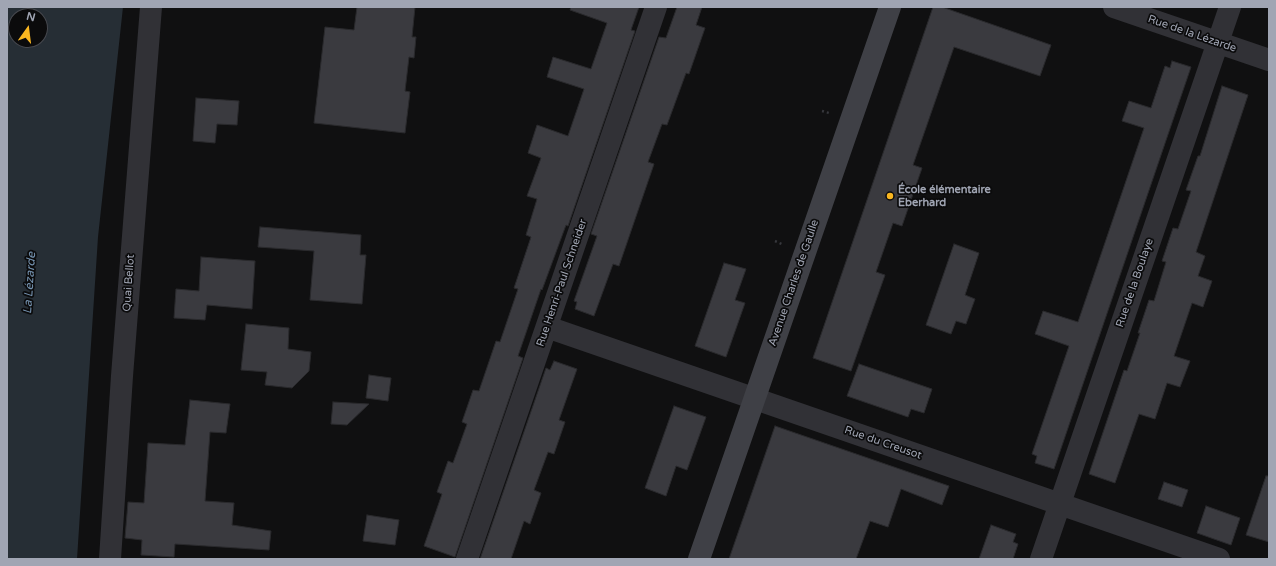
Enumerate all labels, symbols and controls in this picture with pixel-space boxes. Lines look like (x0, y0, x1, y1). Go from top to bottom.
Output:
north arrow (8, 8, 48, 48)
text: N (25, 9, 37, 24)
street label: Rue de la Lézarde (1146, 13, 1238, 55)
place label: École élémentaire Eberhard (898, 183, 991, 209)
marker: École élémentaire Eberhard (885, 191, 895, 201)
street label: Rue Henri-Paul Schneider (534, 217, 590, 349)
street label: Avenue Charles de Gaulle (766, 218, 822, 348)
street label: Rue de la Boulaye (1114, 237, 1156, 329)
water label: La Lézarde (21, 252, 39, 314)
street label: Quai Bellot (120, 254, 138, 312)
street label: Rue du Creusot (843, 424, 923, 462)

